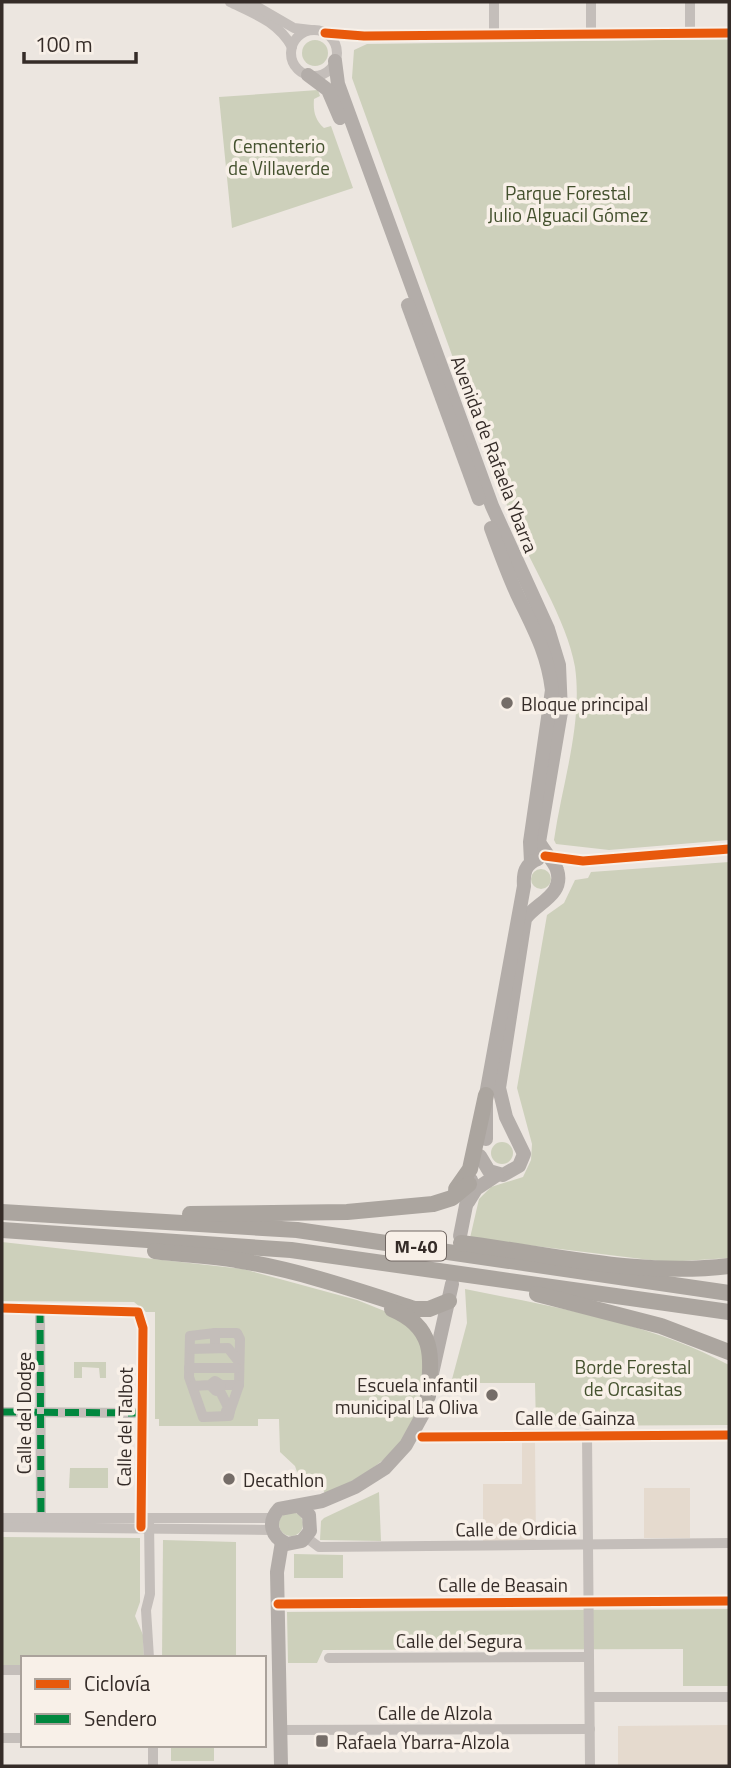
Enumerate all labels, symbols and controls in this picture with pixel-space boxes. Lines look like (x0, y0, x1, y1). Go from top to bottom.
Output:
scale bar (24, 21, 136, 65)
text: 100 m (35, 28, 92, 60)
park label: Cementerio de Villaverde (228, 131, 330, 182)
park label: Parque Forestal Julio Alguacil Gómez (488, 178, 648, 229)
street label: Avenida de Rafaela Ybarra (444, 351, 546, 557)
place label: Bloque principal (521, 689, 648, 718)
marker: Bloque principal (499, 695, 515, 711)
road number: M-40 (386, 1232, 446, 1260)
street label: Calle del Dodge (9, 1352, 38, 1474)
park label: Borde Forestal de Orcasitas (575, 1352, 691, 1403)
street label: Calle del Talbot (108, 1367, 140, 1487)
place label: Escuela infantil municipal La Oliva (335, 1370, 478, 1421)
marker: Escuela infantil municipal La Oliva (484, 1387, 500, 1403)
street label: Calle de Gainza (515, 1403, 635, 1432)
place label: Decathlon (243, 1465, 324, 1494)
marker: Decathlon (221, 1471, 237, 1487)
street label: Calle de Ordicia (455, 1512, 577, 1544)
street label: Calle de Beasain (438, 1570, 568, 1599)
street label: Calle del Segura (396, 1626, 523, 1655)
legend (21, 1656, 266, 1747)
text: Ciclovía (84, 1667, 151, 1699)
street label: Calle de Alzola (378, 1698, 493, 1727)
text: Sendero (84, 1702, 157, 1734)
place label: Rafaela Ybarra-Alzola (336, 1727, 510, 1756)
marker: Rafaela Ybarra-Alzola (314, 1733, 330, 1749)

